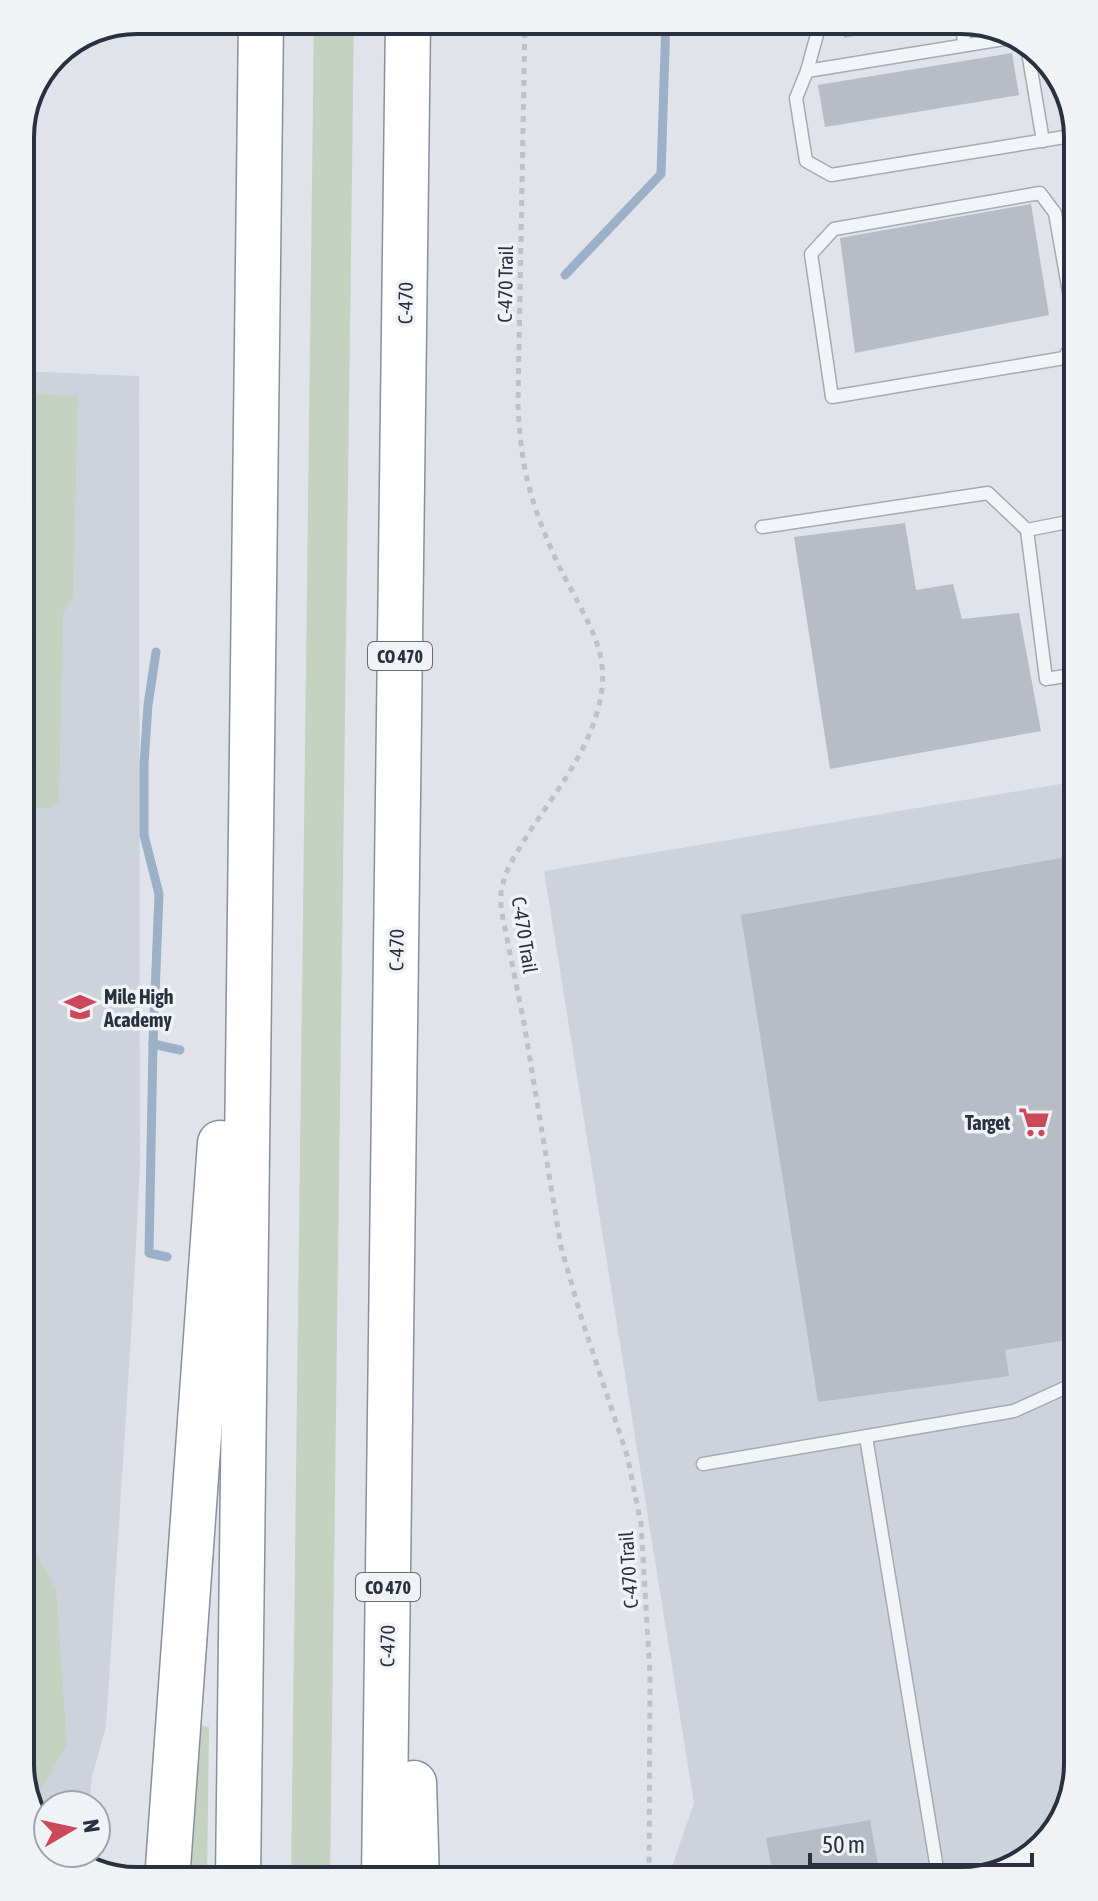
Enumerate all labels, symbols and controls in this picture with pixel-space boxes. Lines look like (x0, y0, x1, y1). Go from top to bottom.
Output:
street label: C-470 Trail (493, 245, 517, 323)
street label: C-470 (393, 282, 417, 324)
road number: CO 470 (368, 642, 432, 670)
street label: C-470 Trail (508, 895, 543, 976)
street label: C-470 (384, 929, 408, 971)
place label: Mile High Academy (103, 985, 173, 1031)
school or university icon: Mile High Academy (63, 990, 97, 1024)
supermarket icon: Target (1017, 1105, 1051, 1139)
place label: Target (965, 1111, 1010, 1134)
street label: C-470 Trail (614, 1530, 642, 1609)
road number: CO 470 (356, 1573, 420, 1601)
street label: C-470 (375, 1625, 399, 1667)
north arrow (32, 1789, 112, 1869)
text: N (78, 1817, 106, 1834)
scale bar (810, 1817, 1032, 1867)
text: 50 m (822, 1831, 865, 1858)

